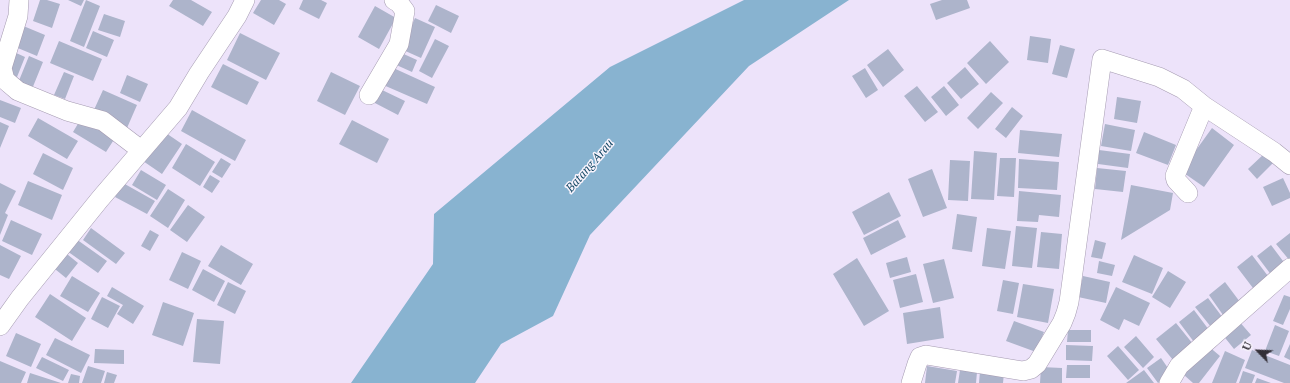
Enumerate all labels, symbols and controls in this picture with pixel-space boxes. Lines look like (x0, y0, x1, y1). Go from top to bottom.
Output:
water label: Batang Arau (563, 137, 617, 195)
north arrow (1238, 331, 1278, 371)
text: U (1239, 340, 1255, 353)

